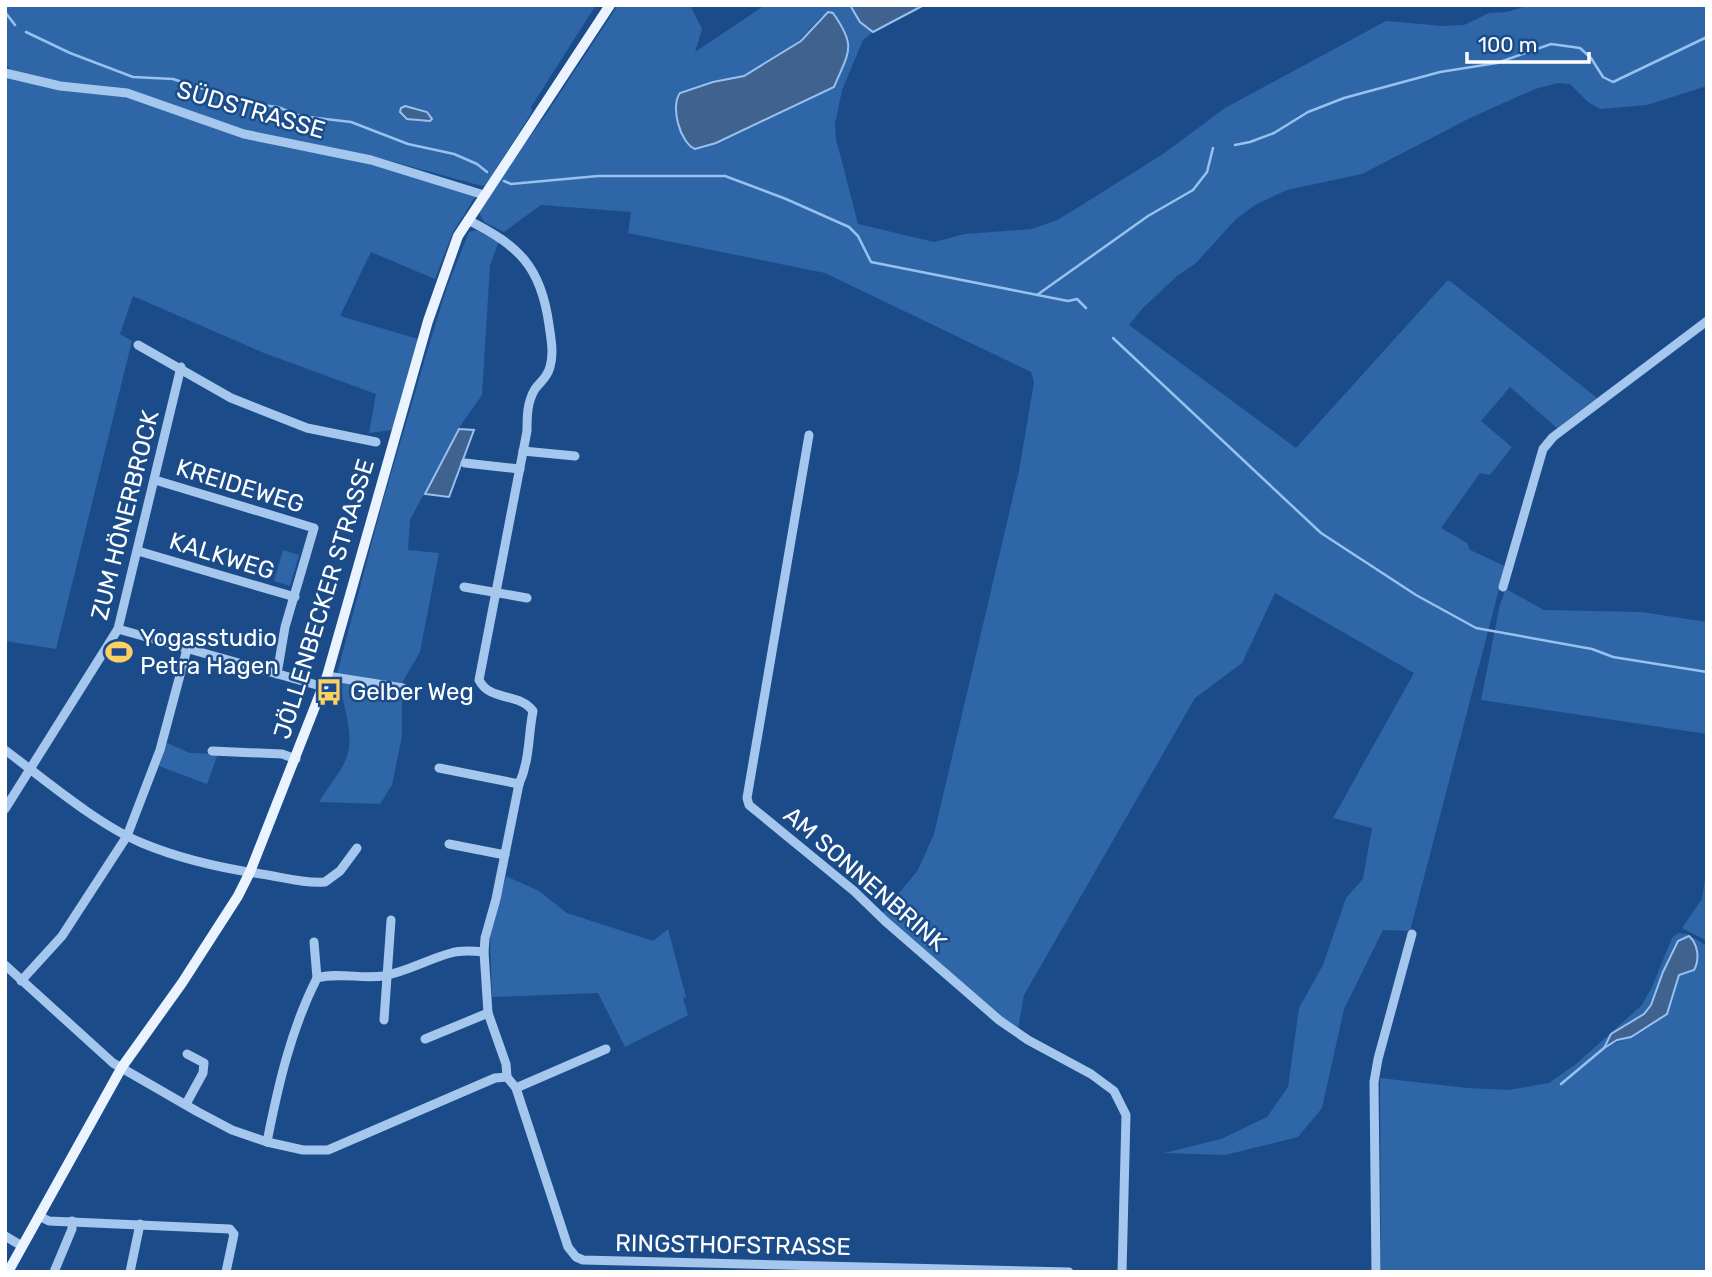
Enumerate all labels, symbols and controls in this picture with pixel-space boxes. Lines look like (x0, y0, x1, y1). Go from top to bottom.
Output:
scale bar (1467, 21, 1590, 65)
text: 100 m (1478, 32, 1537, 57)
street label: SÜDSTRASSE (174, 75, 328, 145)
street label: ZUM HÖNERBROCK (85, 407, 165, 623)
street label: KREIDEWEG (173, 453, 307, 519)
street label: JÖLLENBECKER STRASSE (268, 456, 380, 742)
street label: KALKWEG (166, 527, 278, 585)
place label: Yogasstudio Petra Hagen (140, 624, 279, 680)
sports icon: Yogasstudio Petra Hagen (104, 637, 134, 667)
bus stop icon: Gelber Weg (314, 677, 344, 707)
place label: Gelber Weg (350, 678, 474, 706)
street label: AM SONNENBRINK (778, 801, 952, 958)
street label: RINGSTHOFSTRASSE (615, 1229, 851, 1261)

